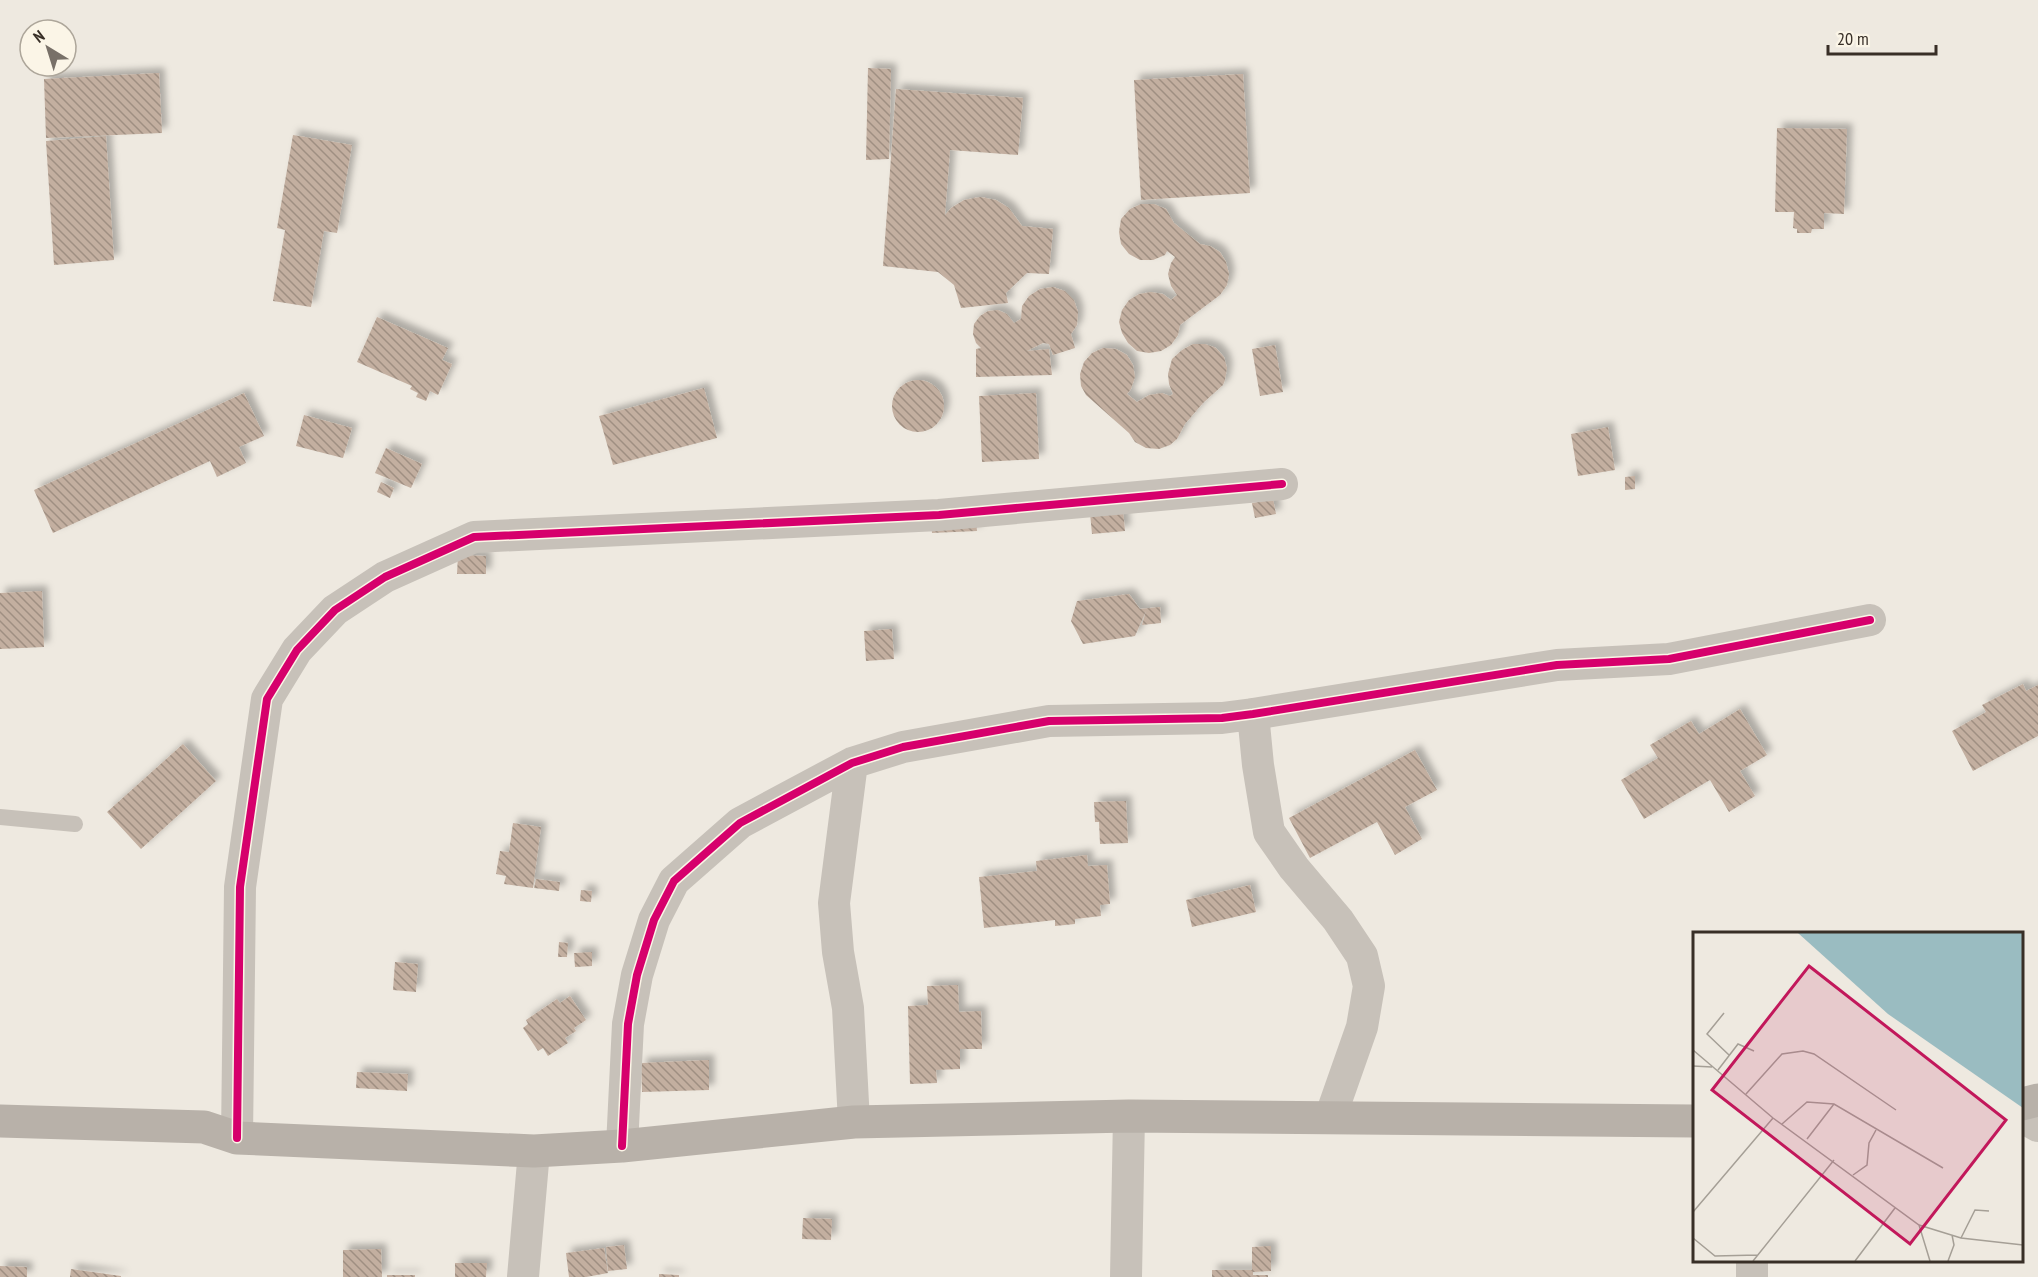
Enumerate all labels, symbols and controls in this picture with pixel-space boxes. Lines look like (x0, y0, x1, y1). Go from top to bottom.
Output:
north arrow (18, 18, 78, 78)
scale bar (1828, 18, 1936, 56)
text: N (29, 26, 48, 47)
text: 20 m (1837, 27, 1869, 50)
inset map (1693, 932, 2023, 1262)

